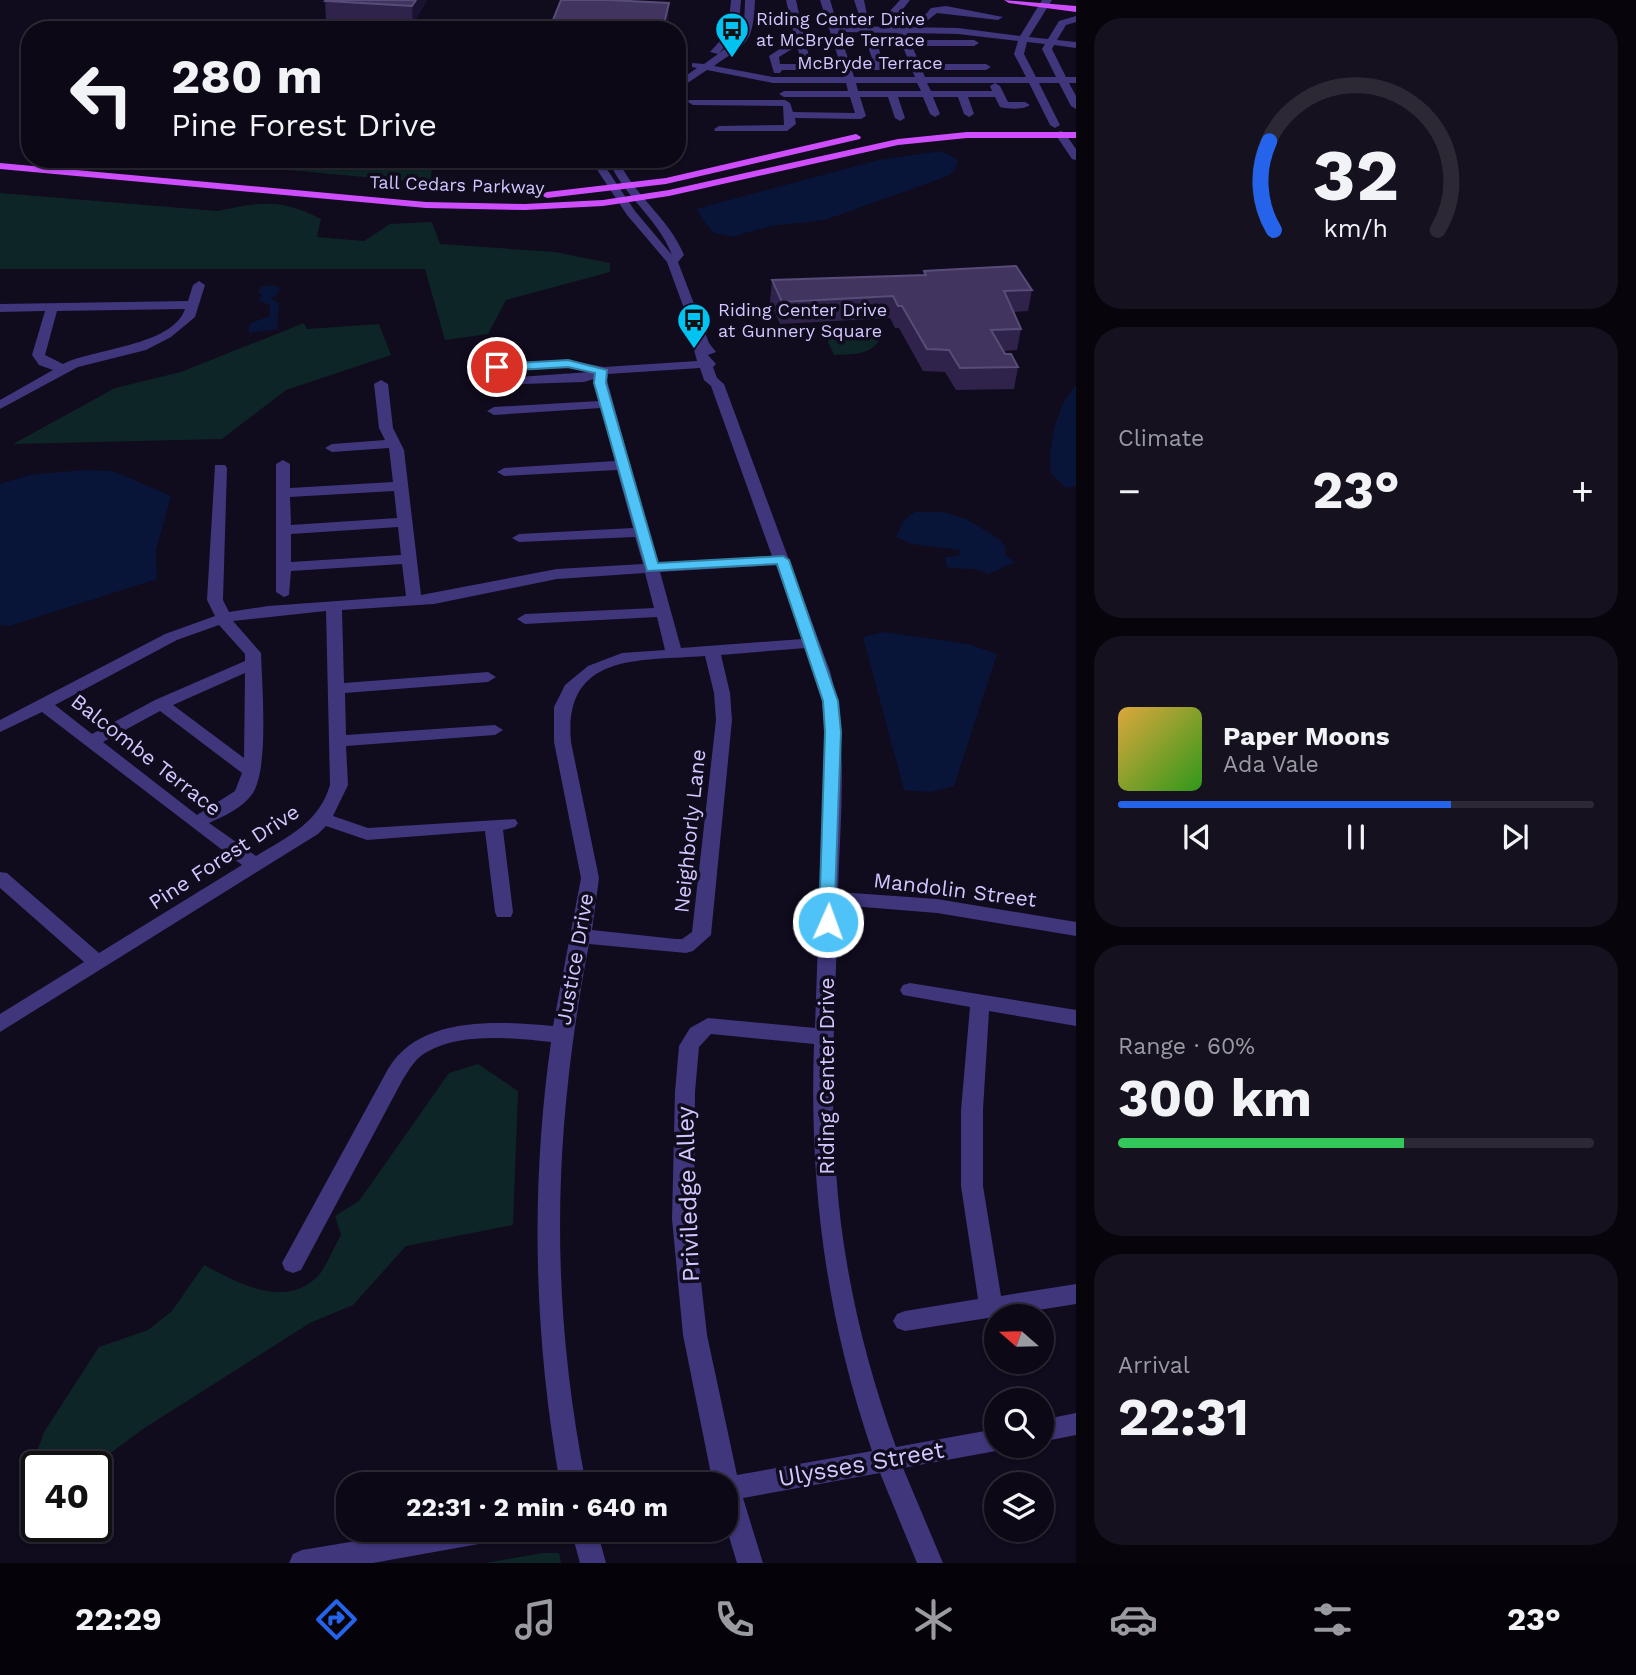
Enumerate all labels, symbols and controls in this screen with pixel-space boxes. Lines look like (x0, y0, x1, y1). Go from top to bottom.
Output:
place label: Riding Center Drive at McBryde Terrace (756, 8, 925, 50)
bus stop icon: Riding Center Drive at McBryde Terrace (713, 10, 751, 59)
text: 280 m (171, 47, 323, 105)
icon: left (56, 49, 147, 140)
street label: McBryde Terrace (797, 52, 943, 73)
text: Pine Forest Drive (171, 106, 437, 144)
text: 32 (1313, 132, 1399, 218)
street label: Tall Cedars Parkway (369, 171, 546, 198)
text: km/h (1324, 213, 1388, 242)
place label: Riding Center Drive at Gunnery Square (718, 299, 887, 341)
bus stop icon: Riding Center Drive at Gunnery Square (675, 301, 713, 350)
pin (467, 337, 527, 397)
icon: arrive (478, 348, 516, 386)
text: Climate (1118, 425, 1204, 452)
text: 23° (1312, 460, 1400, 521)
text: − (1118, 469, 1141, 513)
text: + (1571, 469, 1594, 513)
street label: Balcombe Terrace (66, 688, 226, 821)
text: Paper Moons (1223, 721, 1390, 751)
street label: Neighborly Lane (668, 748, 711, 914)
text: Ada Vale (1223, 751, 1319, 778)
street label: Pine Forest Drive (144, 799, 304, 915)
icon: previous (1178, 818, 1216, 856)
icon: pause (1337, 818, 1375, 856)
icon: next (1496, 818, 1534, 856)
street label: Mandolin Street (872, 867, 1038, 912)
position arrow (791, 885, 865, 959)
street label: Justice Drive (551, 891, 598, 1027)
street label: Riding Center Drive (814, 977, 839, 1175)
text: Range · 60% (1118, 1033, 1255, 1060)
text: 300 km (1118, 1068, 1312, 1129)
street label: Priviledge Alley (671, 1105, 705, 1282)
north arrow (984, 1304, 1054, 1374)
map controls (984, 1304, 1054, 1542)
text: Arrival (1118, 1352, 1190, 1379)
text: 22:31 (1118, 1387, 1249, 1448)
button: search (984, 1388, 1054, 1458)
street label: Ulysses Street (776, 1436, 946, 1492)
speed limit sign: 40 (21, 1451, 112, 1542)
button: layers (984, 1472, 1054, 1542)
text: 22:31 · 2 min · 640 m (406, 1492, 668, 1522)
icon: directions (312, 1595, 361, 1644)
icon: music (511, 1595, 560, 1644)
icon: phone (710, 1595, 759, 1644)
icon: climate (909, 1595, 958, 1644)
icon: car (1109, 1595, 1158, 1644)
icon: filters (1308, 1595, 1357, 1644)
text: 22:29 (75, 1600, 162, 1638)
text: 23° (1507, 1600, 1561, 1638)

